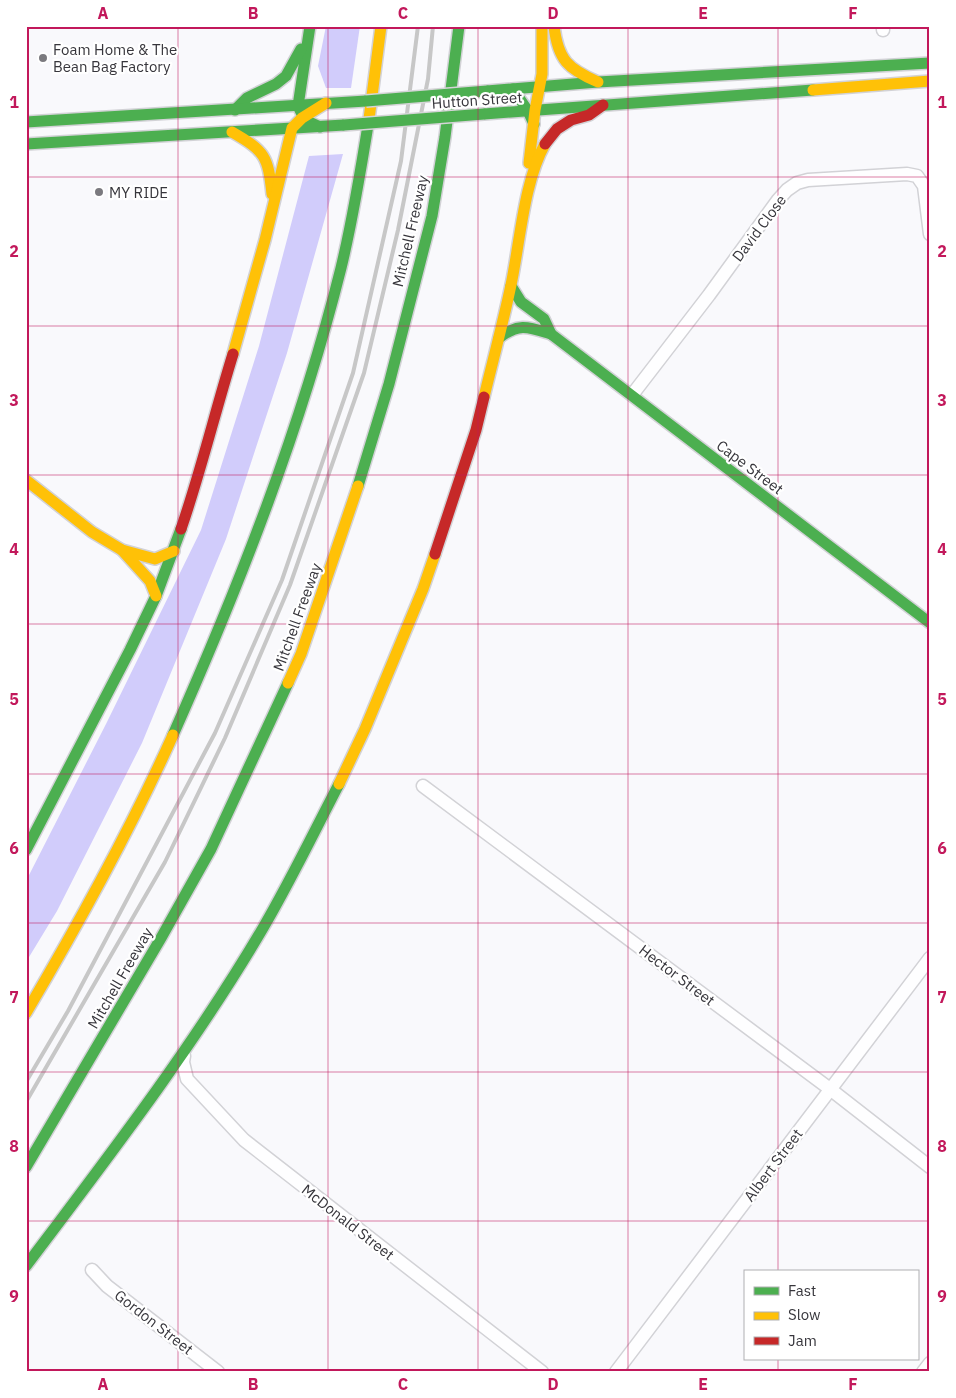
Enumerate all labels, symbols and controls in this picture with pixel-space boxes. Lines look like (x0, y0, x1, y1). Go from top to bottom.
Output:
text: A (98, 3, 109, 23)
text: B (248, 3, 259, 23)
text: C (398, 3, 408, 23)
text: D (547, 3, 559, 23)
text: E (698, 3, 708, 23)
text: F (848, 3, 858, 23)
place label: Foam Home & The Bean Bag Factory (53, 40, 177, 76)
marker: Foam Home & The Bean Bag Factory (37, 52, 49, 64)
street label: Hutton Street (431, 87, 523, 113)
text: 1 (9, 92, 19, 112)
text: 1 (937, 92, 947, 112)
street label: Mitchell Freeway (388, 173, 432, 289)
place label: MY RIDE (109, 183, 168, 202)
marker: MY RIDE (93, 186, 105, 198)
street label: David Close (728, 191, 790, 265)
text: 2 (9, 241, 19, 261)
text: 2 (937, 241, 947, 261)
text: 3 (9, 390, 19, 410)
text: 3 (937, 390, 947, 410)
street label: Cape Street (713, 436, 787, 498)
text: 4 (9, 539, 19, 559)
text: 4 (937, 539, 947, 559)
street label: Mitchell Freeway (269, 560, 326, 674)
text: 5 (9, 689, 19, 709)
text: 5 (937, 689, 947, 709)
text: 6 (9, 838, 19, 858)
text: 6 (937, 838, 947, 858)
street label: Mitchell Freeway (83, 924, 157, 1032)
street label: Hector Street (635, 940, 719, 1010)
text: 7 (9, 987, 19, 1007)
text: 7 (937, 987, 947, 1007)
street label: Albert Street (739, 1125, 807, 1205)
text: 8 (9, 1136, 19, 1156)
text: 8 (937, 1136, 947, 1156)
street label: McDonald Street (298, 1180, 398, 1264)
legend (744, 1270, 918, 1360)
text: Fast (788, 1281, 816, 1300)
street label: Gordon Street (111, 1285, 197, 1359)
text: 9 (9, 1286, 19, 1306)
text: 9 (937, 1286, 947, 1306)
text: Slow (788, 1305, 821, 1324)
text: Jam (788, 1331, 817, 1350)
text: A (98, 1374, 109, 1394)
text: B (248, 1374, 259, 1394)
text: C (398, 1374, 408, 1394)
text: D (547, 1374, 559, 1394)
text: E (698, 1374, 708, 1394)
text: F (848, 1374, 858, 1394)

